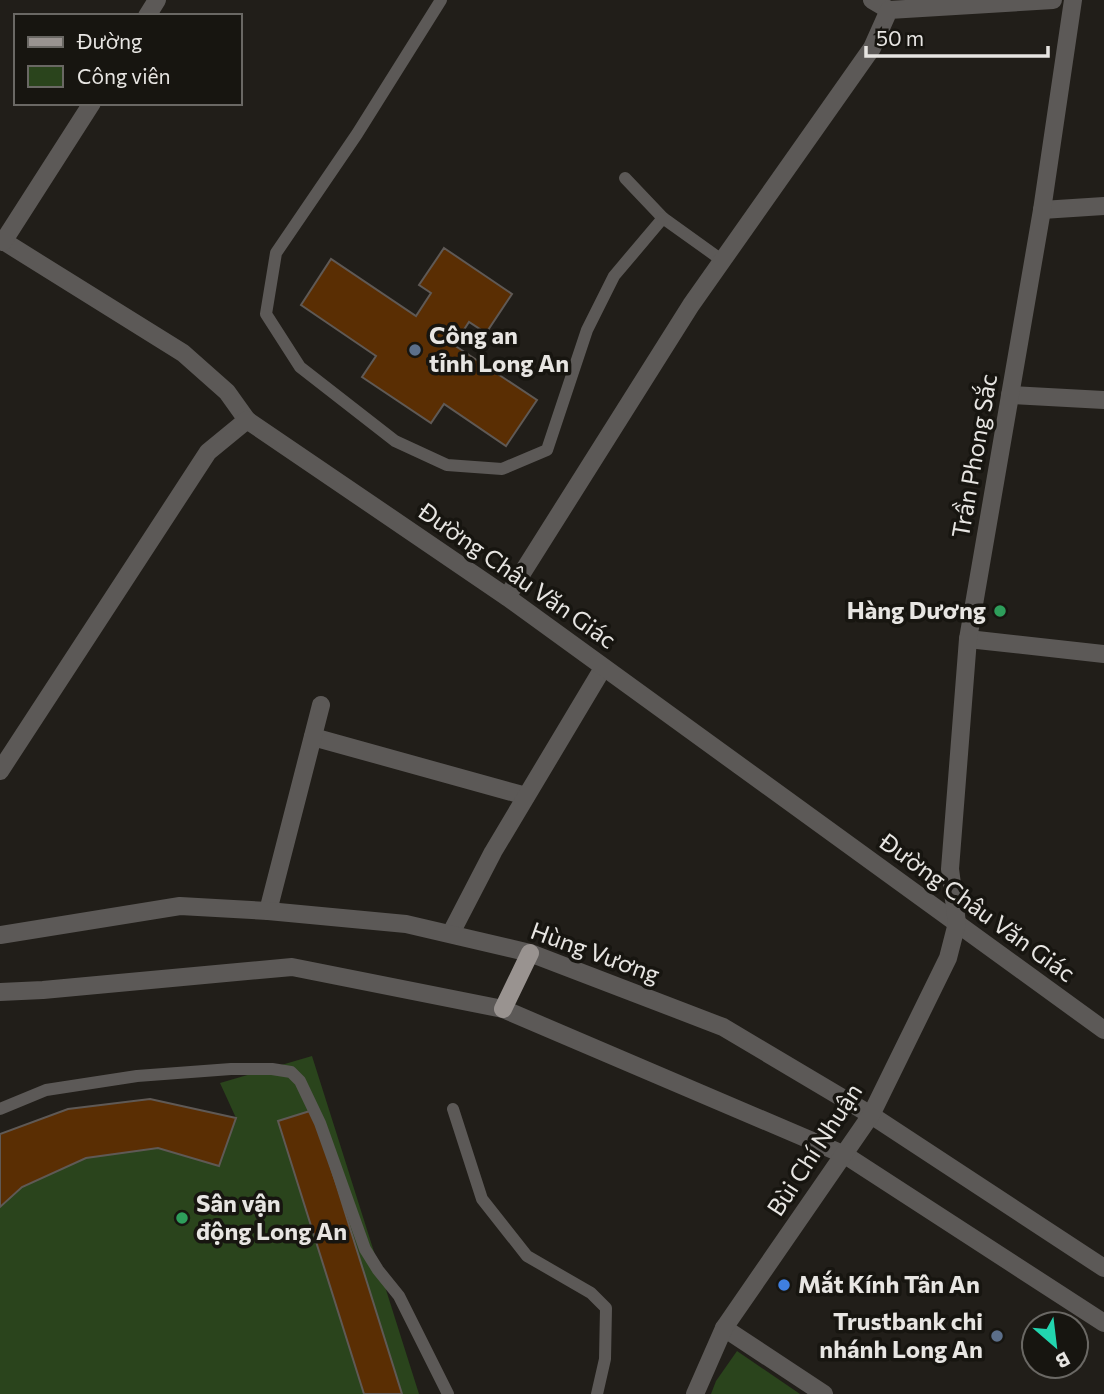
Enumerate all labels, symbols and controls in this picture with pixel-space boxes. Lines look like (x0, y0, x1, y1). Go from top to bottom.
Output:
legend (14, 14, 242, 105)
scale bar (866, 14, 1048, 58)
text: 50 m (876, 25, 924, 50)
text: Đường (76, 28, 142, 53)
text: Công viên (77, 63, 171, 88)
place label: Công an tỉnh Long An (429, 320, 569, 377)
marker: Công an tỉnh Long An (407, 342, 423, 358)
street label: Trần Phong Sắc (945, 371, 1002, 540)
street label: Đường Châu Văn Giác (413, 495, 622, 654)
place label: Hàng Dương (847, 595, 986, 624)
marker: Hàng Dương (992, 603, 1008, 619)
street label: Đường Châu Văn Giác (874, 826, 1081, 987)
street label: Hùng Vương (527, 915, 664, 988)
street label: Bùi Chí Nhuận (760, 1078, 867, 1221)
place label: Sân vận động Long An (196, 1188, 347, 1245)
marker: Sân vận động Long An (174, 1210, 190, 1226)
place label: Mắt Kính Tân An (798, 1269, 980, 1298)
marker: Mắt Kính Tân An (776, 1277, 792, 1293)
place label: Trustbank chi nhánh Long An (819, 1306, 983, 1363)
north arrow (1020, 1310, 1090, 1380)
marker: Trustbank chi nhánh Long An (989, 1328, 1005, 1344)
text: B (1052, 1347, 1074, 1374)

